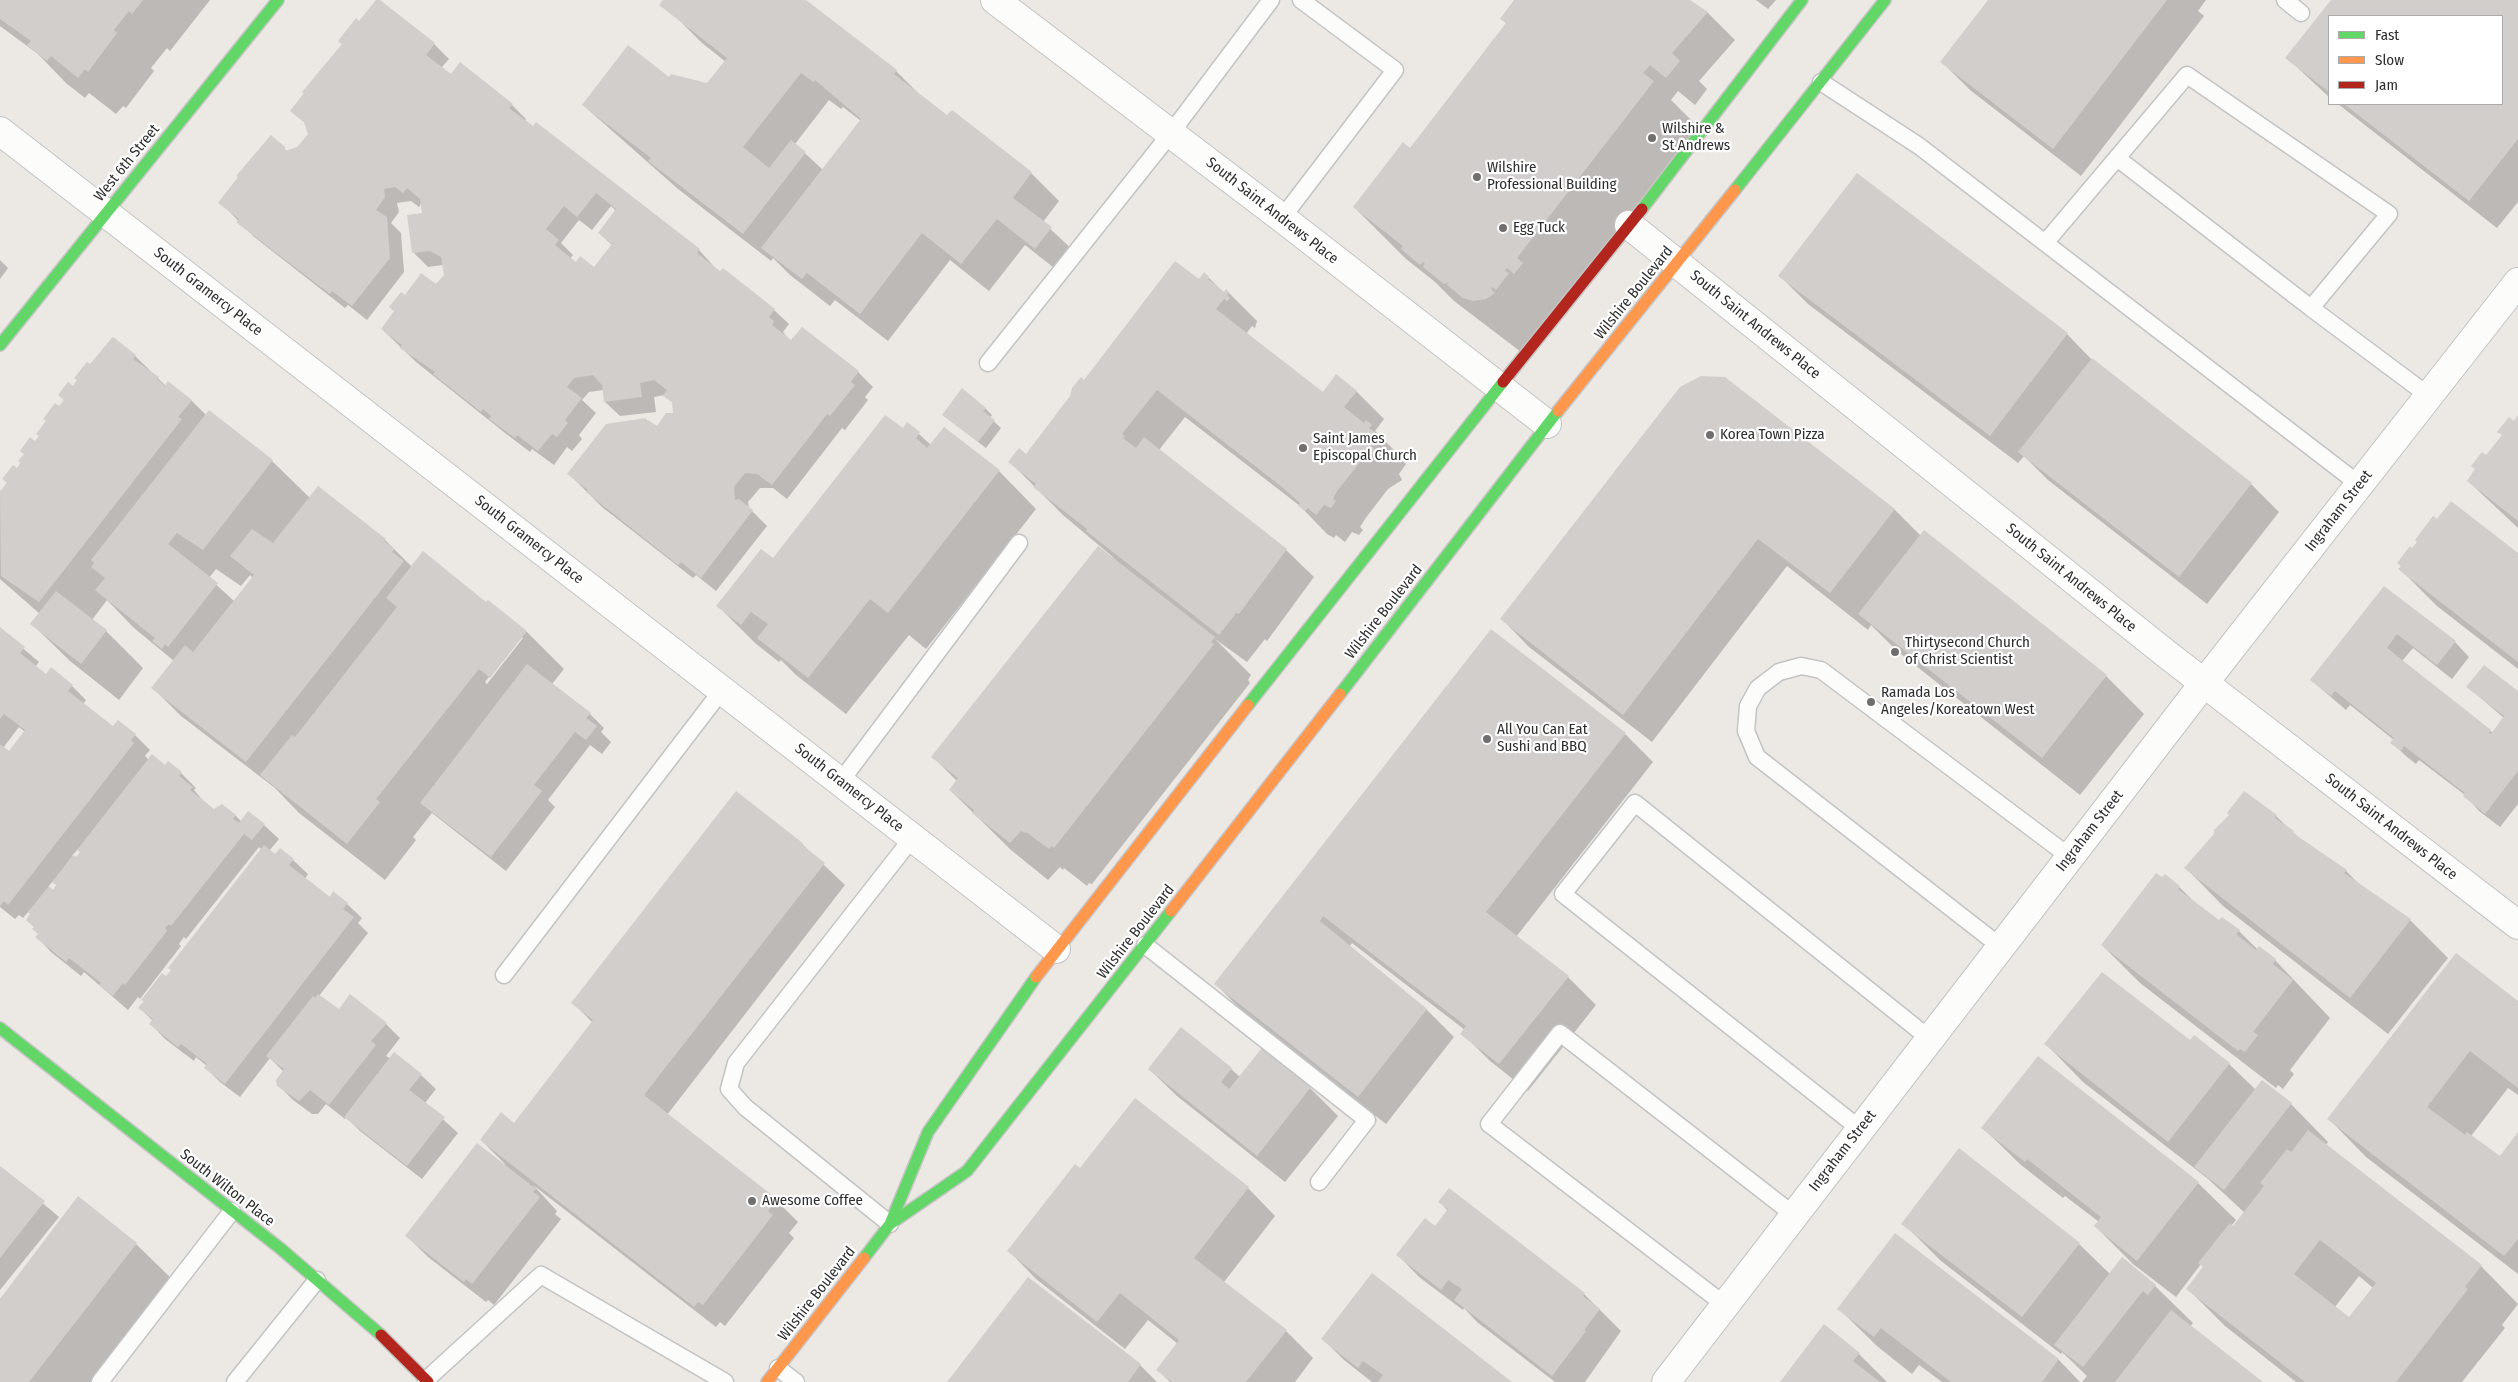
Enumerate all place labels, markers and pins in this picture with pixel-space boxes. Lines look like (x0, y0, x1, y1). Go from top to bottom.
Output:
place label: Wilshire & St Andrews (1662, 120, 1730, 155)
marker: Wilshire & St Andrews (1646, 132, 1658, 144)
place label: Wilshire Professional Building (1487, 159, 1617, 194)
marker: Wilshire Professional Building (1471, 171, 1483, 183)
place label: Egg Tuck (1513, 219, 1565, 237)
marker: Egg Tuck (1497, 222, 1509, 234)
place label: Korea Town Pizza (1720, 426, 1824, 444)
marker: Korea Town Pizza (1704, 429, 1716, 441)
place label: Saint James Episcopal Church (1313, 430, 1417, 465)
marker: Saint James Episcopal Church (1297, 442, 1309, 454)
place label: Thirtysecond Church of Christ Scientist (1905, 634, 2030, 669)
marker: Thirtysecond Church of Christ Scientist (1889, 646, 1901, 658)
place label: Ramada Los Angeles/Koreatown West (1881, 684, 2034, 719)
marker: Ramada Los Angeles/Koreatown West (1865, 696, 1877, 708)
place label: All You Can Eat Sushi and BBQ (1497, 721, 1588, 756)
marker: All You Can Eat Sushi and BBQ (1481, 733, 1493, 745)
place label: Awesome Coffee (762, 1192, 863, 1210)
marker: Awesome Coffee (746, 1195, 758, 1207)

